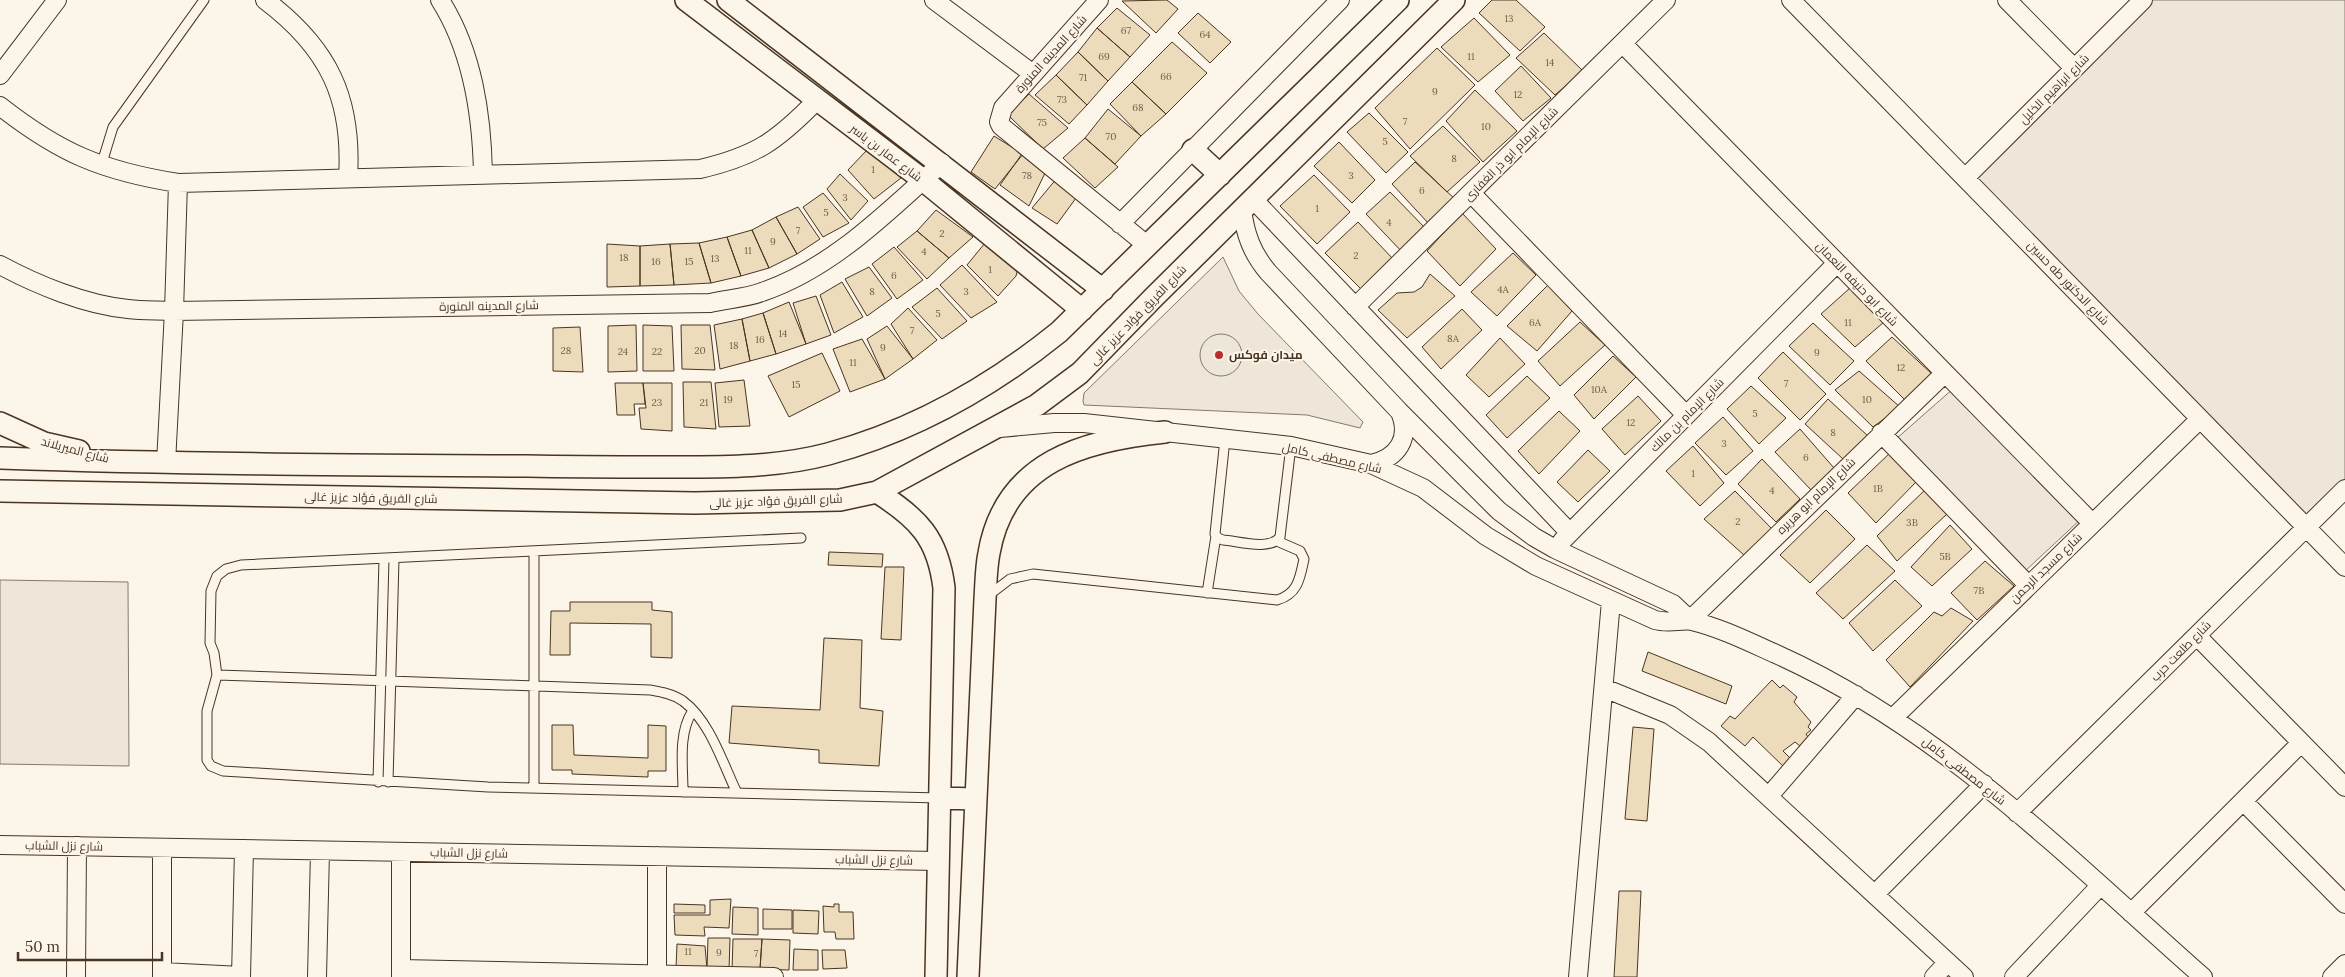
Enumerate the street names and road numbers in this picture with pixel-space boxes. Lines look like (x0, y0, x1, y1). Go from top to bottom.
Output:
street label: شارع المدينه المنورة (1012, 12, 1090, 96)
street label: شارع ابراهيم الخليل (2015, 50, 2093, 128)
street label: شارع الإمام ابو ذر الغفارى (1460, 103, 1562, 205)
street label: شارع عمار بن ياسر (846, 120, 925, 185)
street label: شارع الدكتور طه حسين (2024, 237, 2113, 329)
street label: شارع ابو حنيفه النعمان (1812, 238, 1902, 330)
street label: شارع الفريق فؤاد عزيز غالى (1086, 261, 1190, 368)
street label: شارع المدينه المنورة (439, 297, 539, 315)
street label: شارع الإمام بن مالك (1647, 375, 1727, 455)
street label: شارع الميريلاند (39, 433, 111, 467)
street label: شارع مصطفى كامل (1281, 439, 1384, 477)
street label: شارع الإمام ابو هريره (1773, 454, 1859, 538)
street label: شارع الفريق فؤاد عزيز غالى (304, 489, 438, 507)
street label: شارع الفريق فؤاد عزيز غالى (709, 491, 843, 511)
street label: شارع مسجد الرحمن (2006, 529, 2086, 607)
street label: شارع طلعت حرب (2147, 617, 2215, 685)
street label: شارع مصطفى كامل (1919, 733, 2009, 809)
street label: شارع نزل الشباب (25, 837, 103, 855)
street label: شارع نزل الشباب (430, 844, 508, 862)
street label: شارع نزل الشباب (835, 851, 913, 869)

